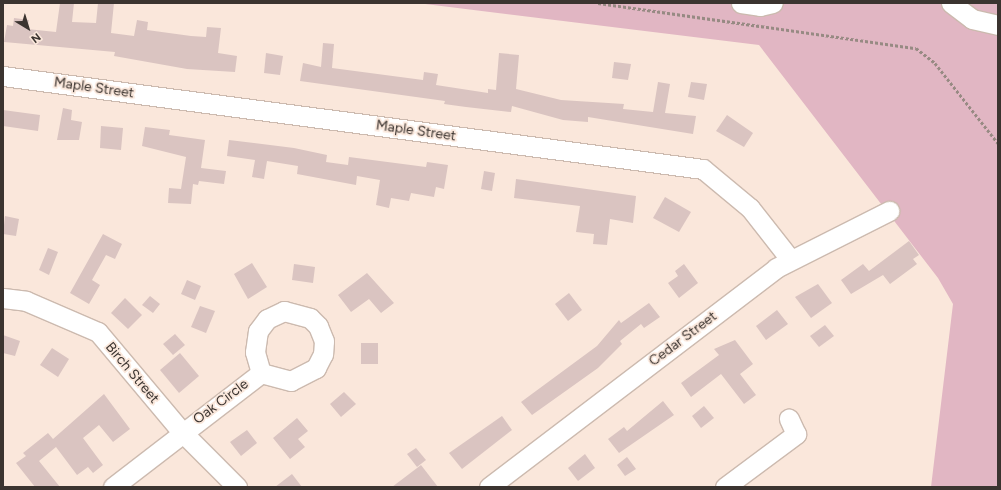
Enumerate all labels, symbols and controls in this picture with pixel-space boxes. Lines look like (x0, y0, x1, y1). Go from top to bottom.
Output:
north arrow (8, 8, 48, 48)
text: N (28, 30, 43, 46)
street label: Maple Street (53, 74, 135, 102)
street label: Maple Street (375, 117, 457, 145)
street label: Cedar Street (646, 308, 720, 370)
street label: Birch Street (102, 339, 162, 407)
street label: Oak Circle (190, 376, 252, 428)

